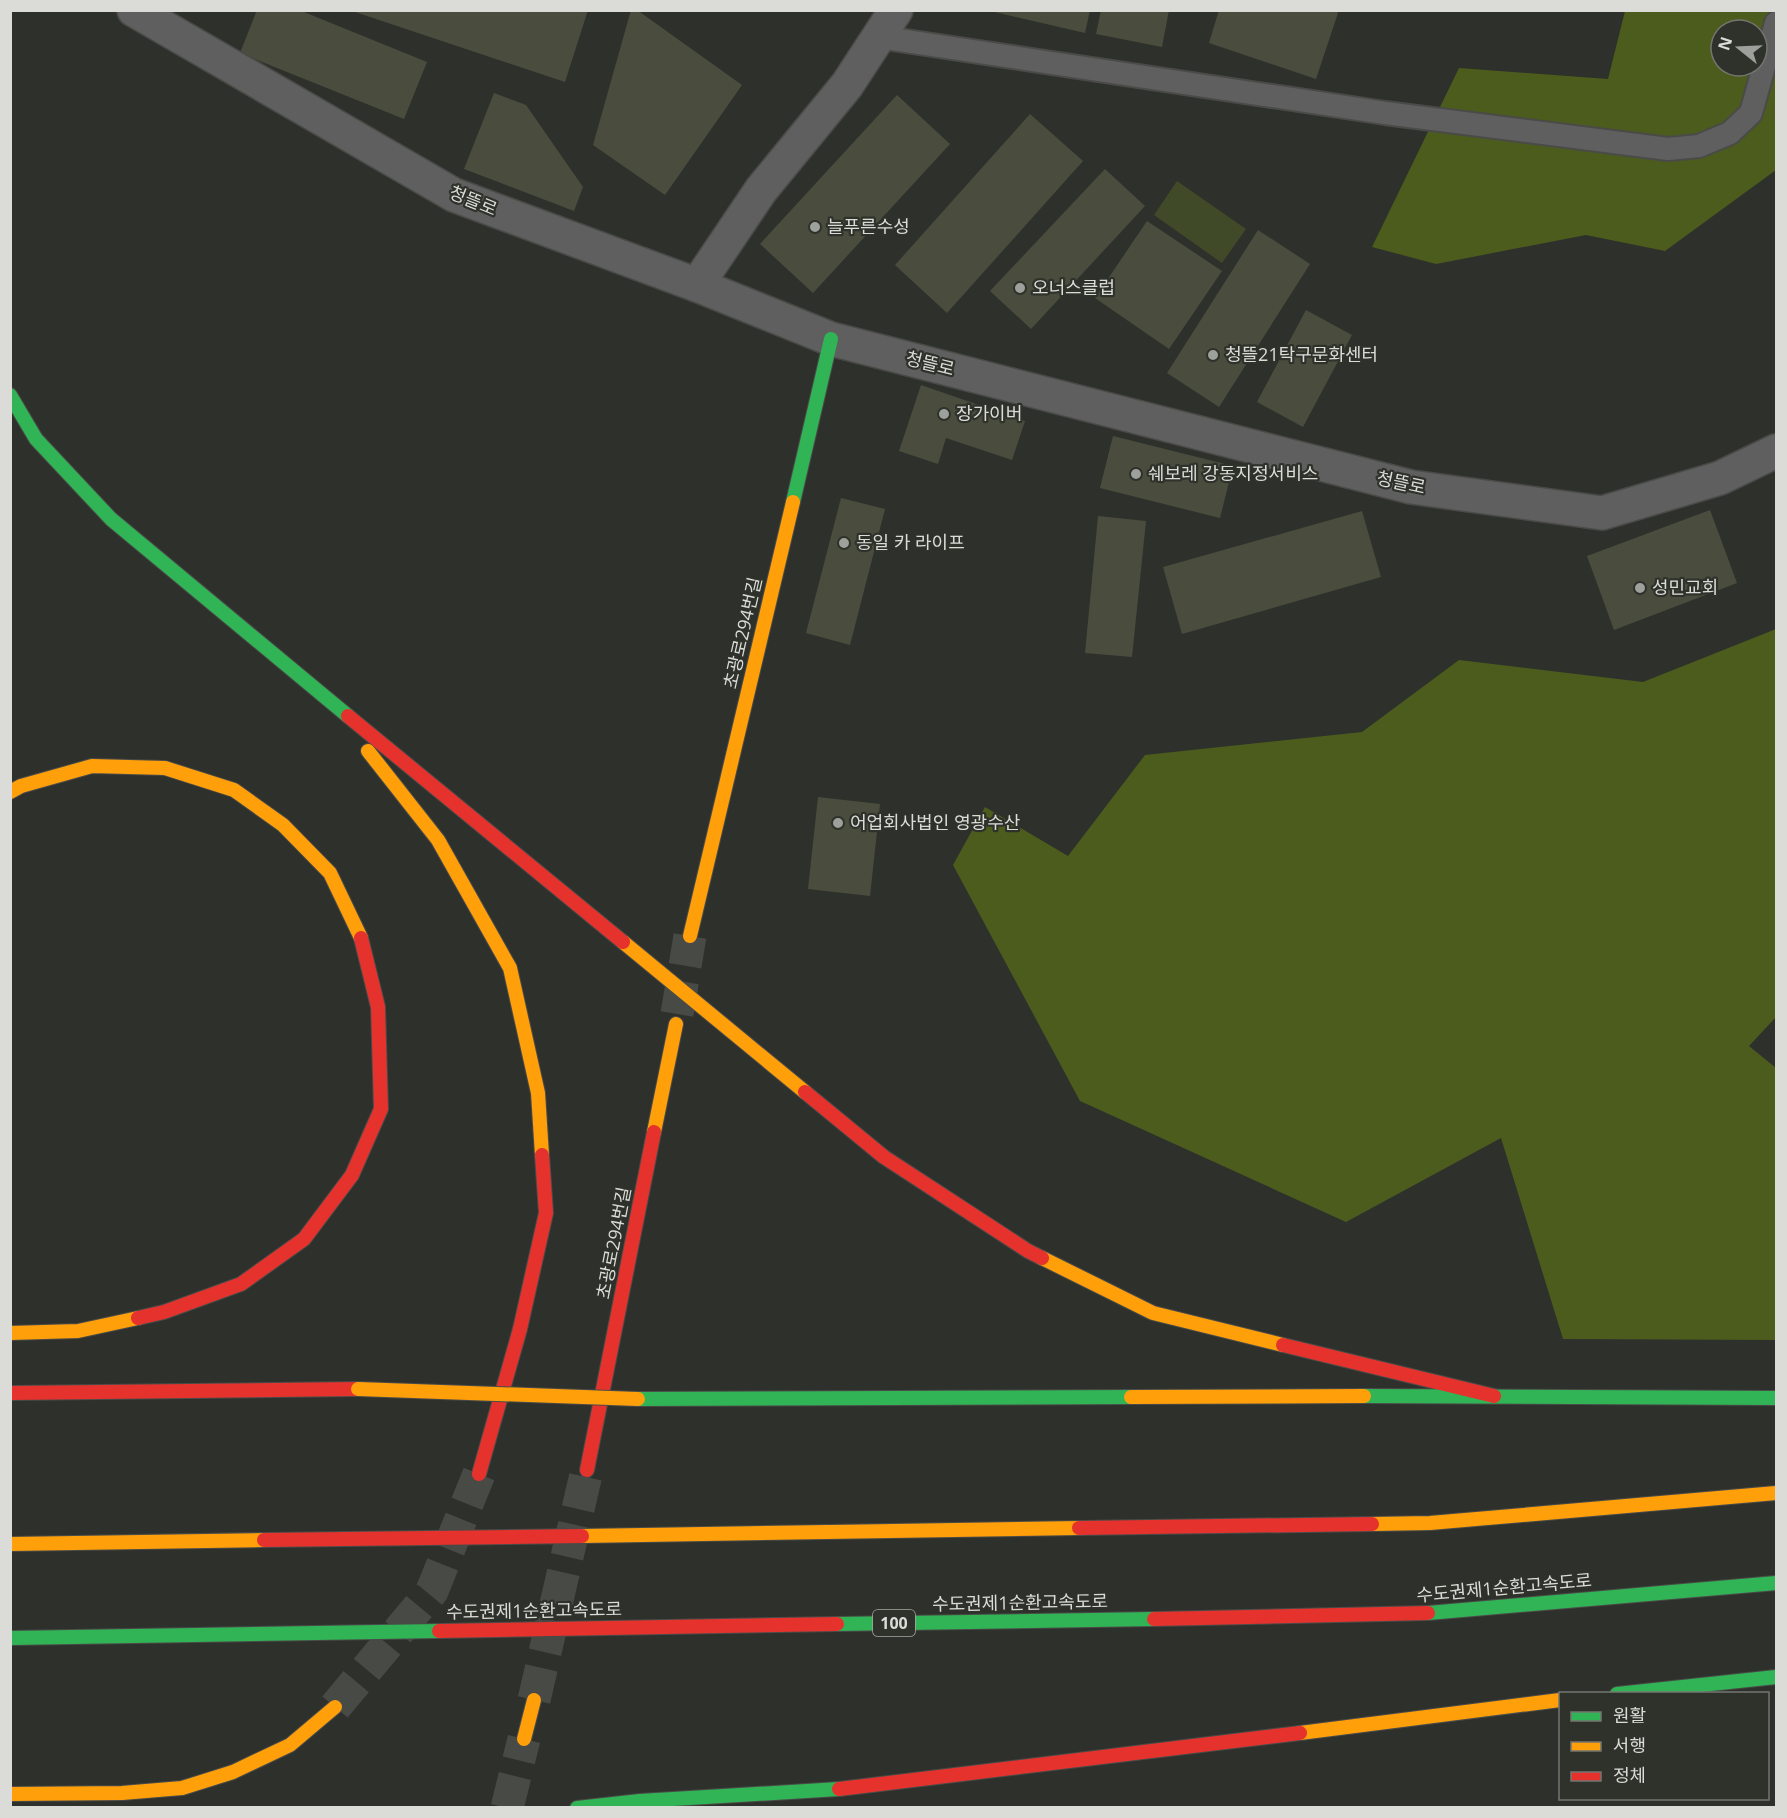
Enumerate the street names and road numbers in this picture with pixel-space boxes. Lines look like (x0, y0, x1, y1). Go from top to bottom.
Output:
street label: 청뜰로 (446, 180, 501, 221)
street label: 청뜰로 (903, 345, 957, 381)
street label: 청뜰로 (1374, 465, 1428, 499)
street label: 초광로294번길 (718, 575, 767, 691)
street label: 초광로294번길 (590, 1185, 636, 1301)
street label: 수도권제1순환고속도로 (1415, 1567, 1593, 1607)
street label: 수도권제1순환고속도로 (932, 1588, 1108, 1616)
street label: 수도권제1순환고속도로 (446, 1596, 622, 1624)
road number: 100 (873, 1610, 915, 1636)

